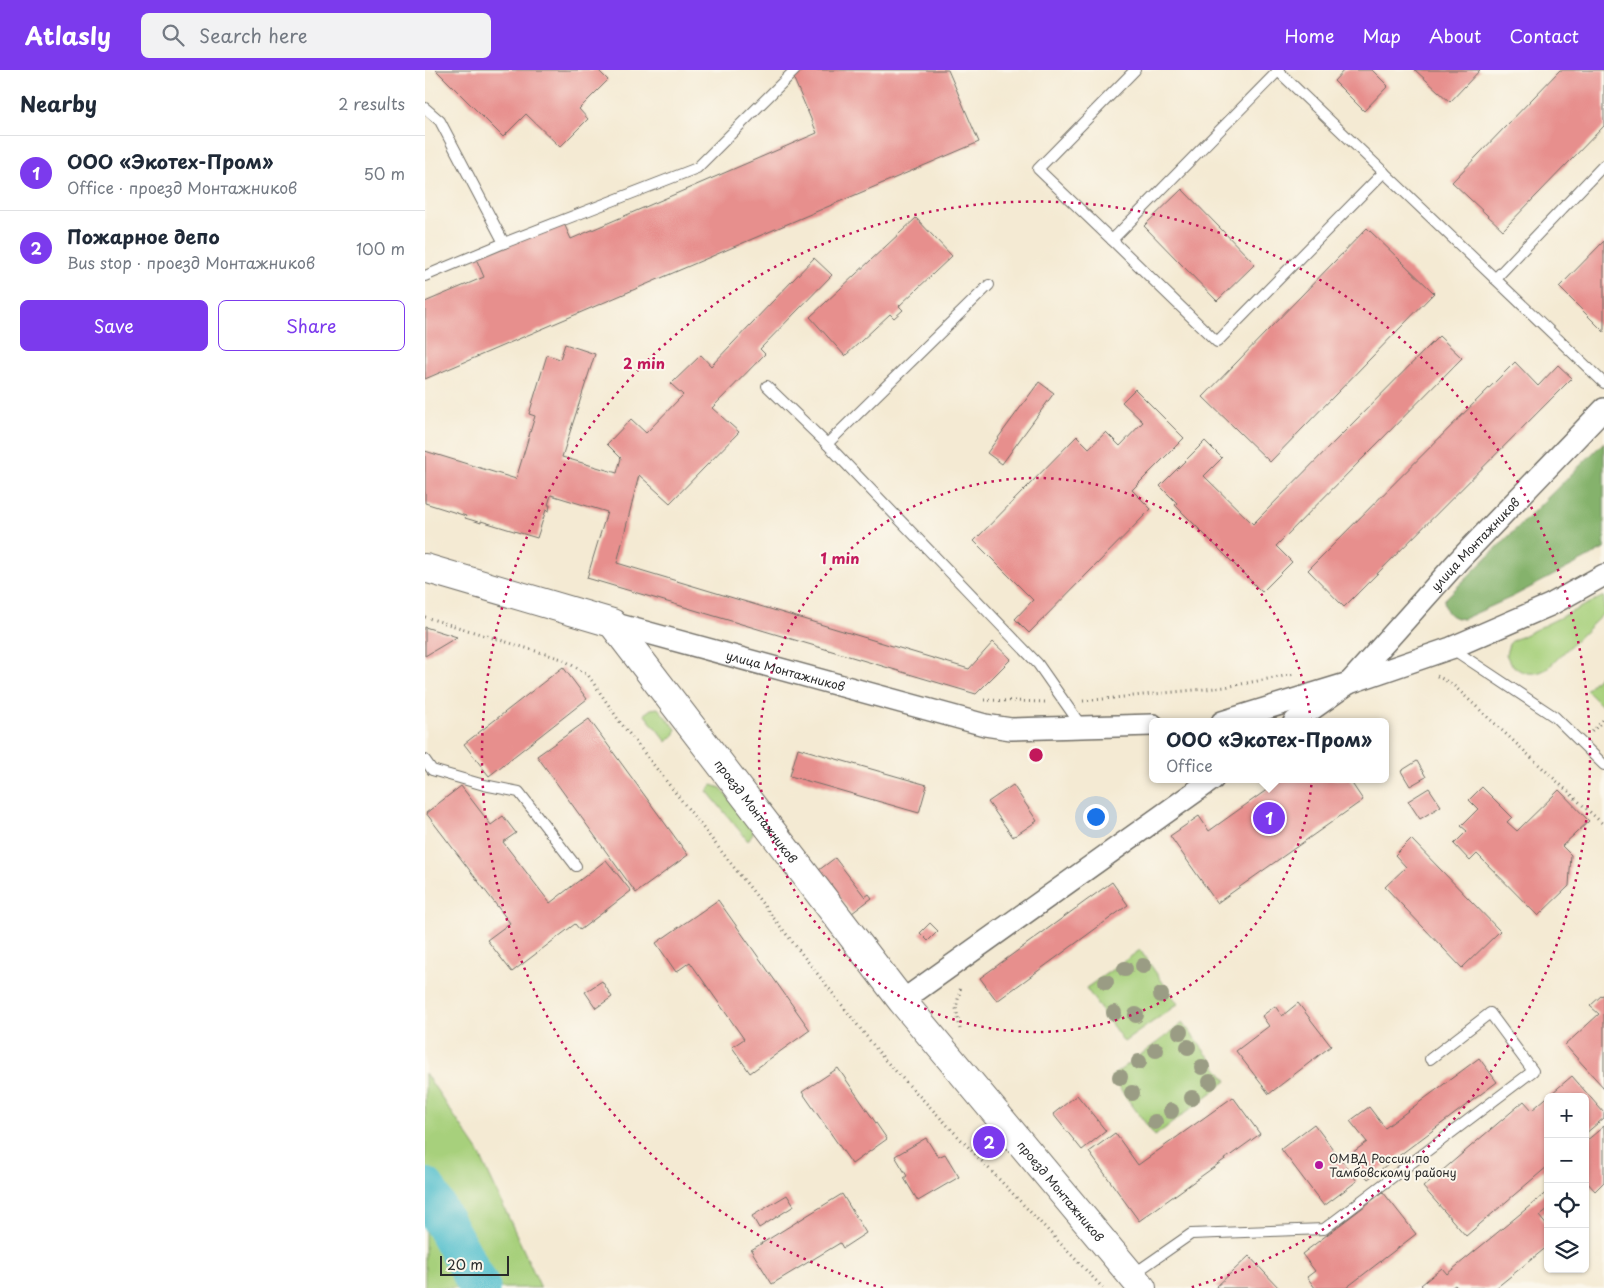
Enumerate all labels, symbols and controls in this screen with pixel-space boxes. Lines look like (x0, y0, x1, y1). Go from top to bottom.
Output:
search box (141, 13, 491, 58)
text: Atlasly (25, 17, 111, 53)
icon: search (159, 21, 187, 49)
text: Search here (199, 21, 308, 49)
text: Home (1284, 22, 1334, 49)
text: Map (1362, 22, 1401, 49)
text: About (1429, 22, 1481, 49)
text: Contact (1509, 22, 1579, 49)
text: Nearby (20, 87, 97, 119)
text: 2 results (338, 91, 405, 115)
text: ООО «Экотех-Пром» (67, 147, 273, 175)
text: 1 (32, 161, 40, 185)
text: 50 m (364, 161, 405, 185)
text: Office · проезд Монтажников (67, 175, 297, 199)
text: Пожарное депо (67, 222, 220, 250)
text: 2 (30, 236, 42, 260)
text: 100 m (356, 236, 405, 260)
text: Bus stop · проезд Монтажников (67, 250, 315, 274)
button: Save (20, 300, 208, 351)
button: Share (218, 300, 405, 351)
text: 2 min (623, 351, 665, 374)
street label: улица Монтажников (1427, 493, 1524, 595)
text: 1 min (821, 546, 859, 569)
street label: улица Монтажников (724, 646, 847, 695)
popup (1149, 718, 1389, 783)
text: ООО «Экотех-Пром» (1166, 725, 1372, 753)
centre of rings (1027, 746, 1045, 764)
text: Office (1166, 753, 1213, 777)
street label: проезд Монтажников (711, 755, 802, 867)
pin: 1 (1253, 799, 1285, 837)
your location (1083, 804, 1109, 830)
map controls (1544, 1093, 1589, 1273)
button: + (1544, 1093, 1589, 1138)
pin: 2 (973, 1123, 1005, 1161)
street label: проезд Монтажников (1013, 1137, 1108, 1245)
button: − (1544, 1138, 1589, 1183)
place label: ОМВД России по Тамбовскому району (1329, 1149, 1457, 1181)
marker: ОМВД России по Тамбовскому району (1313, 1159, 1325, 1171)
button: locate (1544, 1183, 1589, 1228)
button: layers (1544, 1228, 1589, 1273)
scale bar (440, 1253, 509, 1276)
text: 20 m (447, 1254, 483, 1275)

